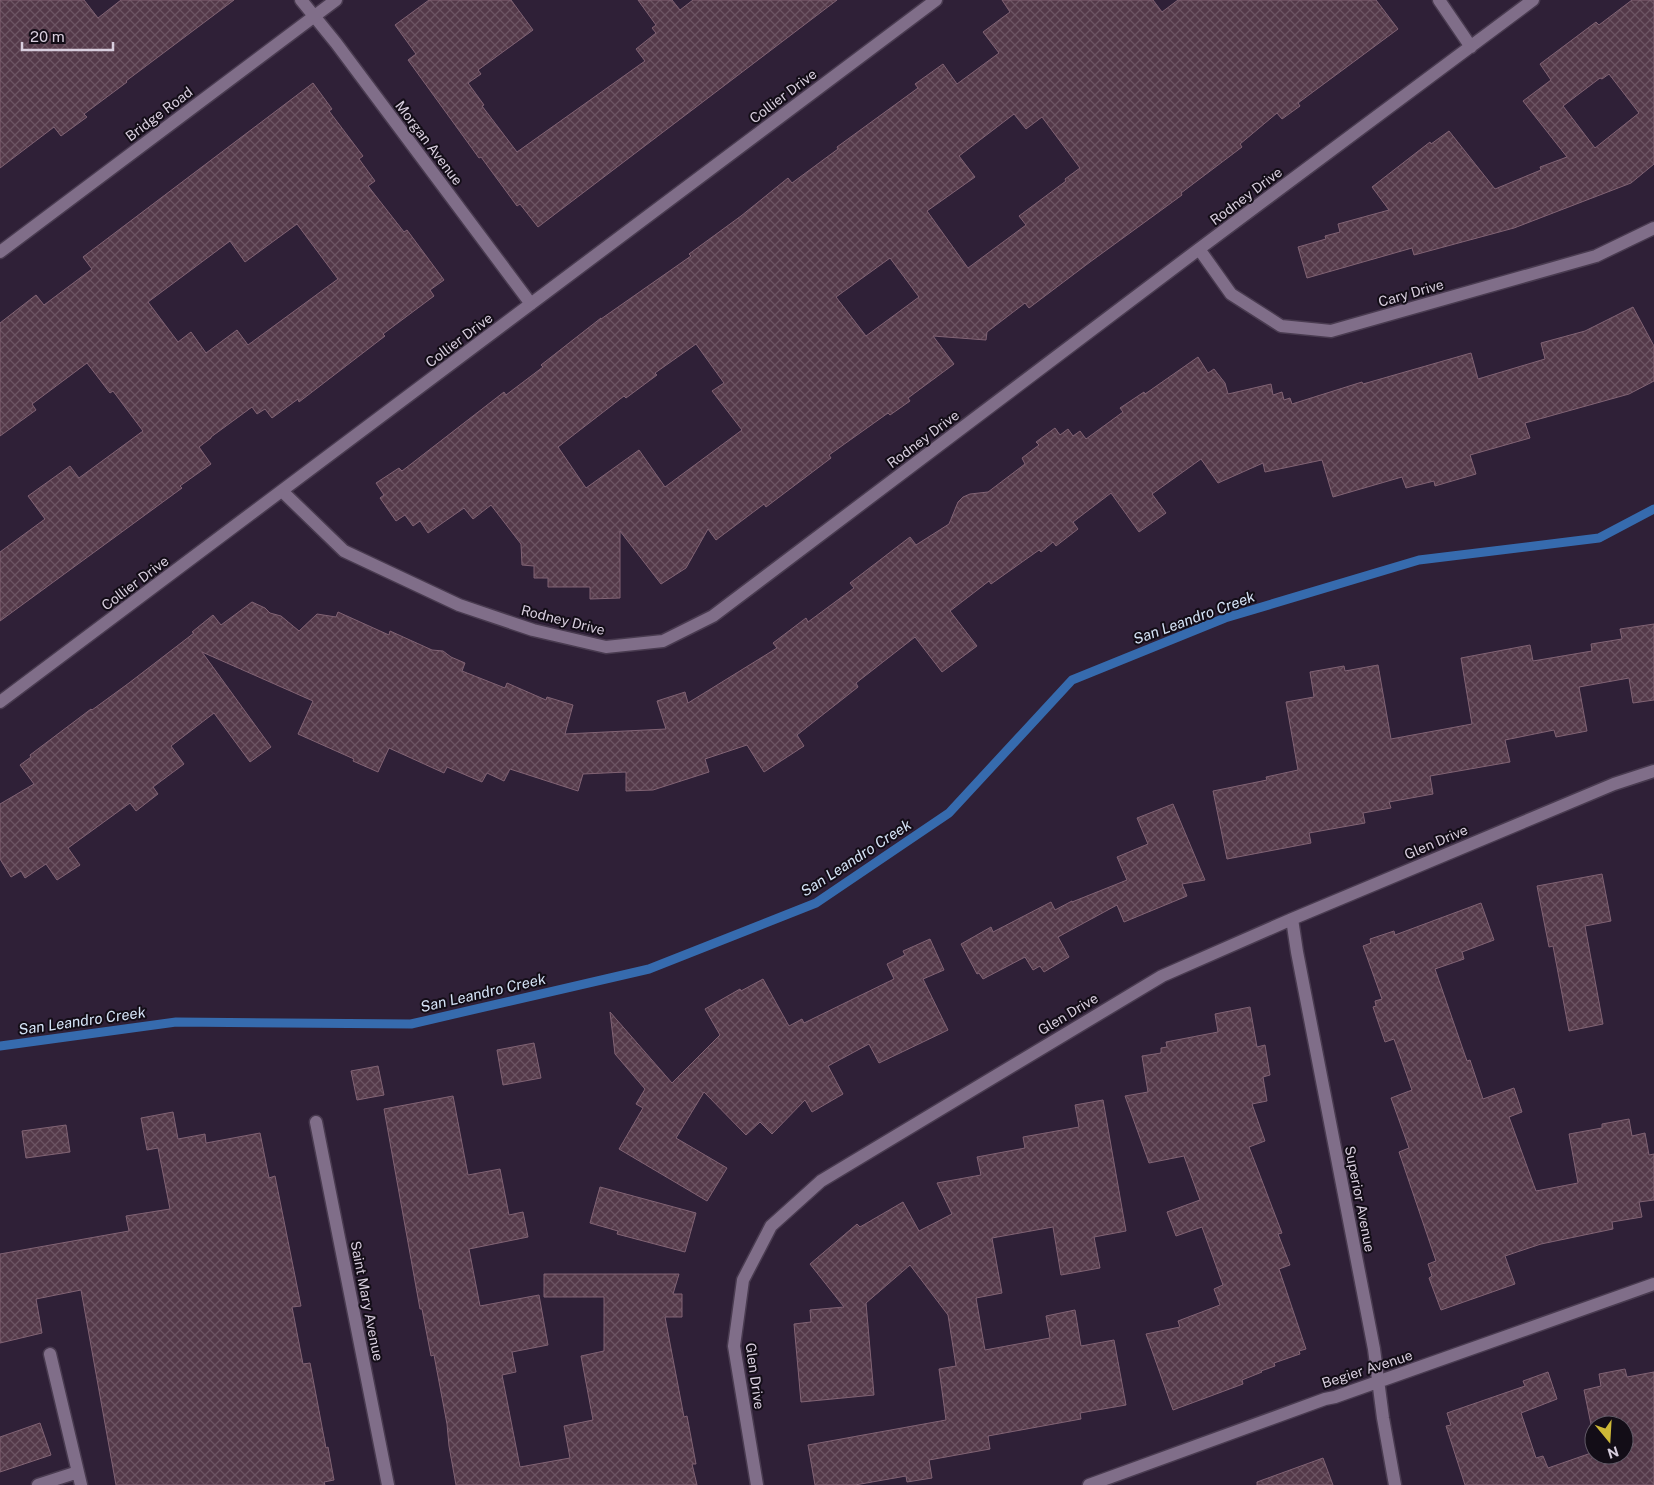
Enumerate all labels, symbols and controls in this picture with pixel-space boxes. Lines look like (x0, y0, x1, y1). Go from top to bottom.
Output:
scale bar (22, 20, 114, 52)
text: 20 m (30, 28, 65, 45)
street label: Collier Drive (746, 66, 820, 126)
street label: Bridge Road (122, 84, 196, 144)
street label: Morgan Avenue (392, 98, 466, 188)
street label: Rodney Drive (1207, 164, 1285, 228)
street label: Cary Drive (1376, 276, 1446, 310)
street label: Collier Drive (422, 310, 496, 370)
street label: Rodney Drive (884, 407, 962, 471)
street label: Collier Drive (98, 553, 172, 613)
water label: San Leandro Creek (1131, 587, 1258, 647)
street label: Rodney Drive (519, 602, 607, 638)
water label: San Leandro Creek (797, 815, 915, 900)
street label: Glen Drive (1402, 822, 1470, 862)
water label: San Leandro Creek (419, 970, 548, 1015)
street label: Glen Drive (1035, 990, 1101, 1038)
water label: San Leandro Creek (17, 1003, 147, 1038)
street label: Superior Avenue (1342, 1145, 1378, 1253)
street label: Saint Mary Avenue (348, 1240, 386, 1362)
street label: Glen Drive (742, 1342, 768, 1410)
street label: Begier Avenue (1320, 1347, 1414, 1391)
north arrow (1584, 1415, 1634, 1465)
text: N (1605, 1443, 1621, 1462)

